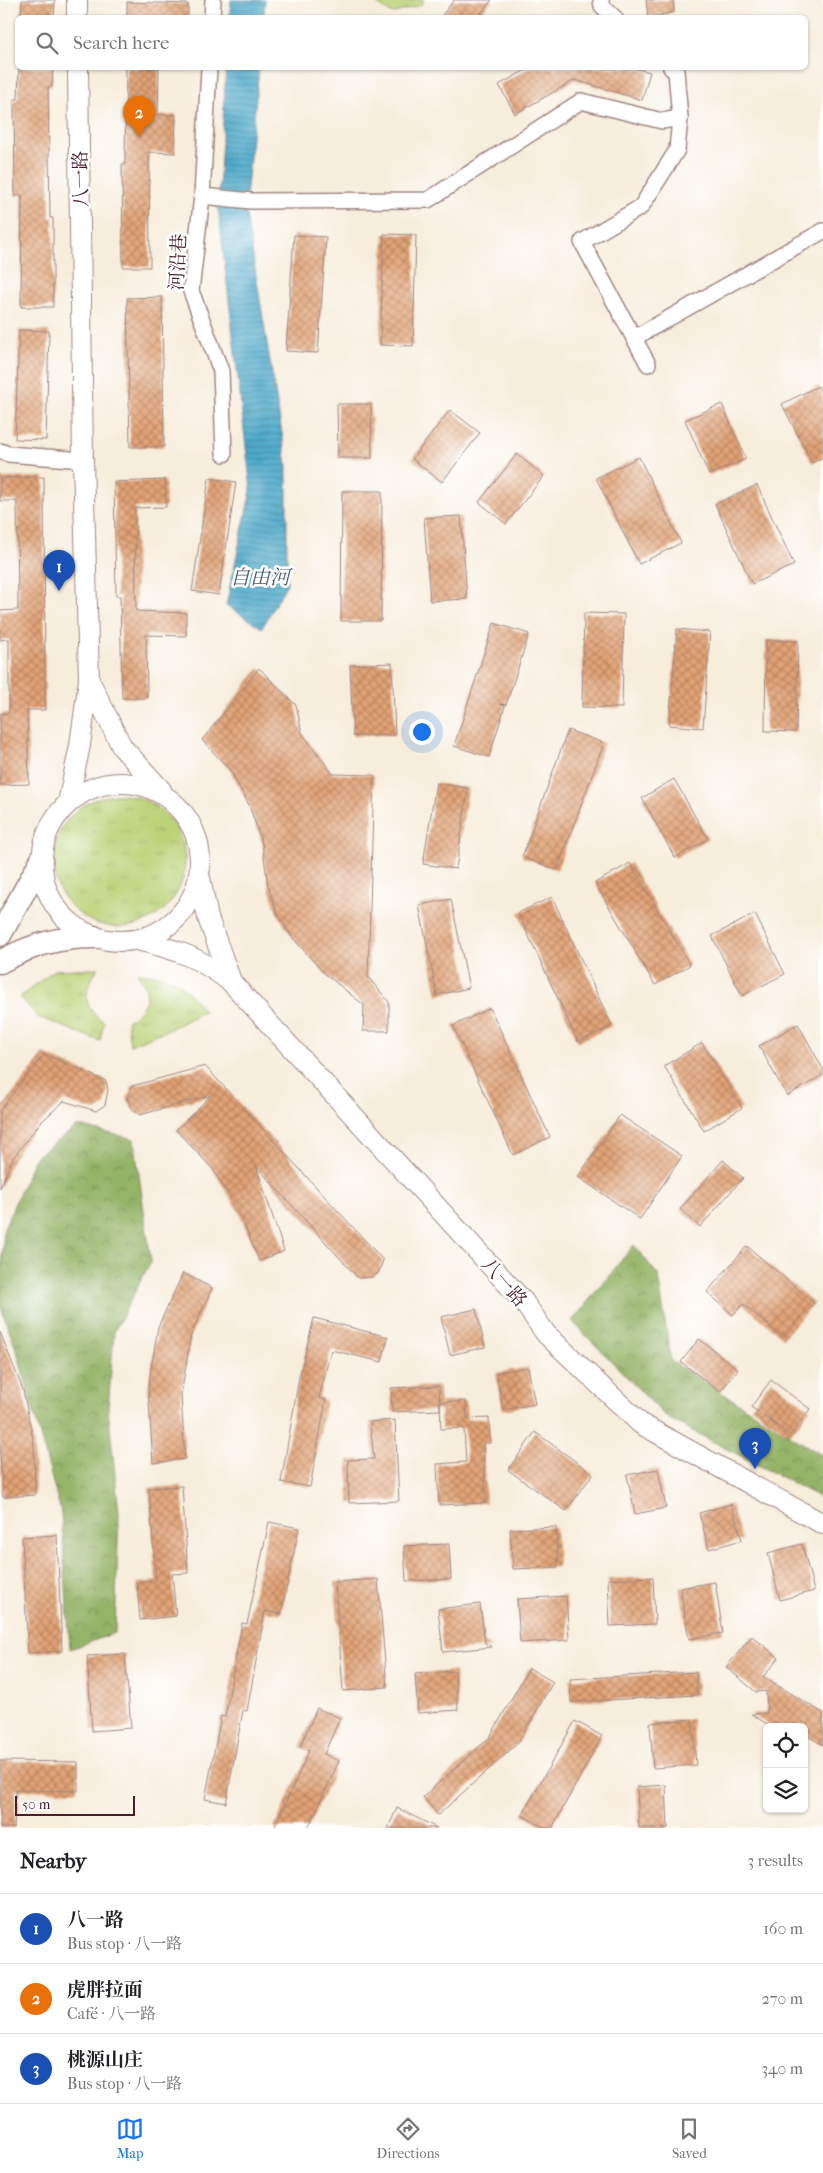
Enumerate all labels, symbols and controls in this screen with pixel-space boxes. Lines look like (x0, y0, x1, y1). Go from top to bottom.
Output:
search box (15, 15, 808, 70)
icon: search (33, 29, 61, 57)
text: Search here (73, 32, 169, 54)
pin: 2 (123, 96, 155, 137)
street label: 八一路 (70, 150, 92, 208)
street label: 河沿巷 (166, 233, 190, 291)
pin: 1 (43, 550, 75, 591)
water label: 自由河 (230, 566, 293, 589)
your location (409, 719, 435, 745)
street label: 八一路 (477, 1254, 531, 1311)
pin: 3 (739, 1428, 771, 1469)
map controls (763, 1723, 808, 1813)
button: locate (763, 1723, 808, 1768)
button: layers (763, 1768, 808, 1813)
scale bar (15, 1793, 135, 1816)
text: 50 m (22, 1796, 50, 1813)
text: Nearby (20, 1849, 86, 1873)
text: 3 results (747, 1851, 803, 1870)
text: 八一路 (67, 1909, 124, 1931)
text: 1 (33, 1919, 39, 1938)
text: 160 m (763, 1919, 803, 1938)
text: Bus stop · 八一路 (67, 1934, 182, 1953)
text: 虎胖拉面 (67, 1979, 143, 2001)
text: 2 (32, 1989, 40, 2008)
text: 270 m (762, 1989, 803, 2008)
text: Café · 八一路 (67, 2004, 156, 2023)
text: 桃源山庄 (67, 2049, 143, 2071)
text: 3 (33, 2059, 39, 2078)
text: 340 m (761, 2059, 803, 2078)
text: Bus stop · 八一路 (67, 2074, 182, 2093)
tab: Map (116, 2115, 144, 2162)
tab: Directions (377, 2115, 440, 2162)
tab: Saved (672, 2115, 707, 2162)

